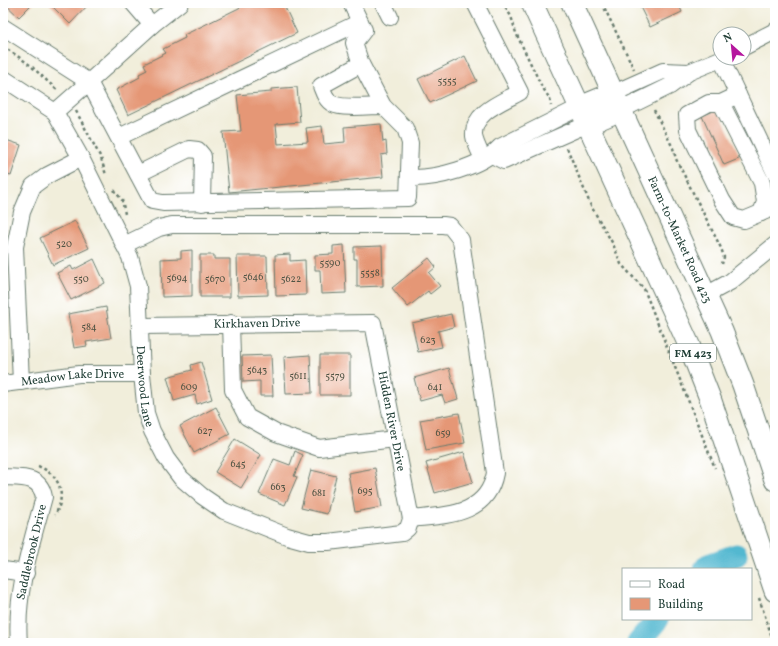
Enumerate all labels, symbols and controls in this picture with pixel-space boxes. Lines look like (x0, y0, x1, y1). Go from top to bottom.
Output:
north arrow (712, 26, 752, 66)
text: N (721, 30, 735, 47)
house number: 5555 (437, 74, 457, 88)
street label: Farm-to-Market Road 423 (643, 174, 715, 306)
house number: 520 (56, 237, 72, 251)
house number: 5590 (320, 256, 340, 270)
house number: 5558 (360, 266, 380, 280)
house number: 5646 (243, 270, 263, 284)
house number: 5694 (167, 271, 187, 285)
house number: 550 (73, 272, 89, 286)
house number: 5670 (205, 272, 225, 286)
house number: 5622 (281, 272, 301, 286)
street label: Kirkhaven Drive (213, 315, 301, 333)
house number: 584 (81, 320, 97, 334)
house number: 623 (420, 333, 436, 347)
road number: FM 423 (670, 344, 716, 362)
street label: Deerwood Lane (132, 345, 157, 430)
house number: 5643 (247, 363, 267, 377)
street label: Meadow Lake Drive (20, 367, 124, 391)
house number: 5611 (289, 369, 307, 383)
house number: 5579 (325, 369, 345, 383)
street label: Hidden River Drive (373, 370, 409, 473)
house number: 609 (181, 380, 197, 394)
house number: 641 (428, 380, 442, 394)
house number: 627 (197, 424, 213, 438)
house number: 659 (436, 426, 450, 440)
house number: 645 (230, 457, 246, 471)
house number: 663 (270, 480, 286, 494)
house number: 695 (358, 484, 373, 498)
house number: 681 (312, 486, 326, 500)
street label: Saddlebrook Drive (13, 502, 51, 602)
legend (622, 568, 752, 620)
text: Road (658, 577, 685, 593)
text: Building (658, 597, 703, 613)

